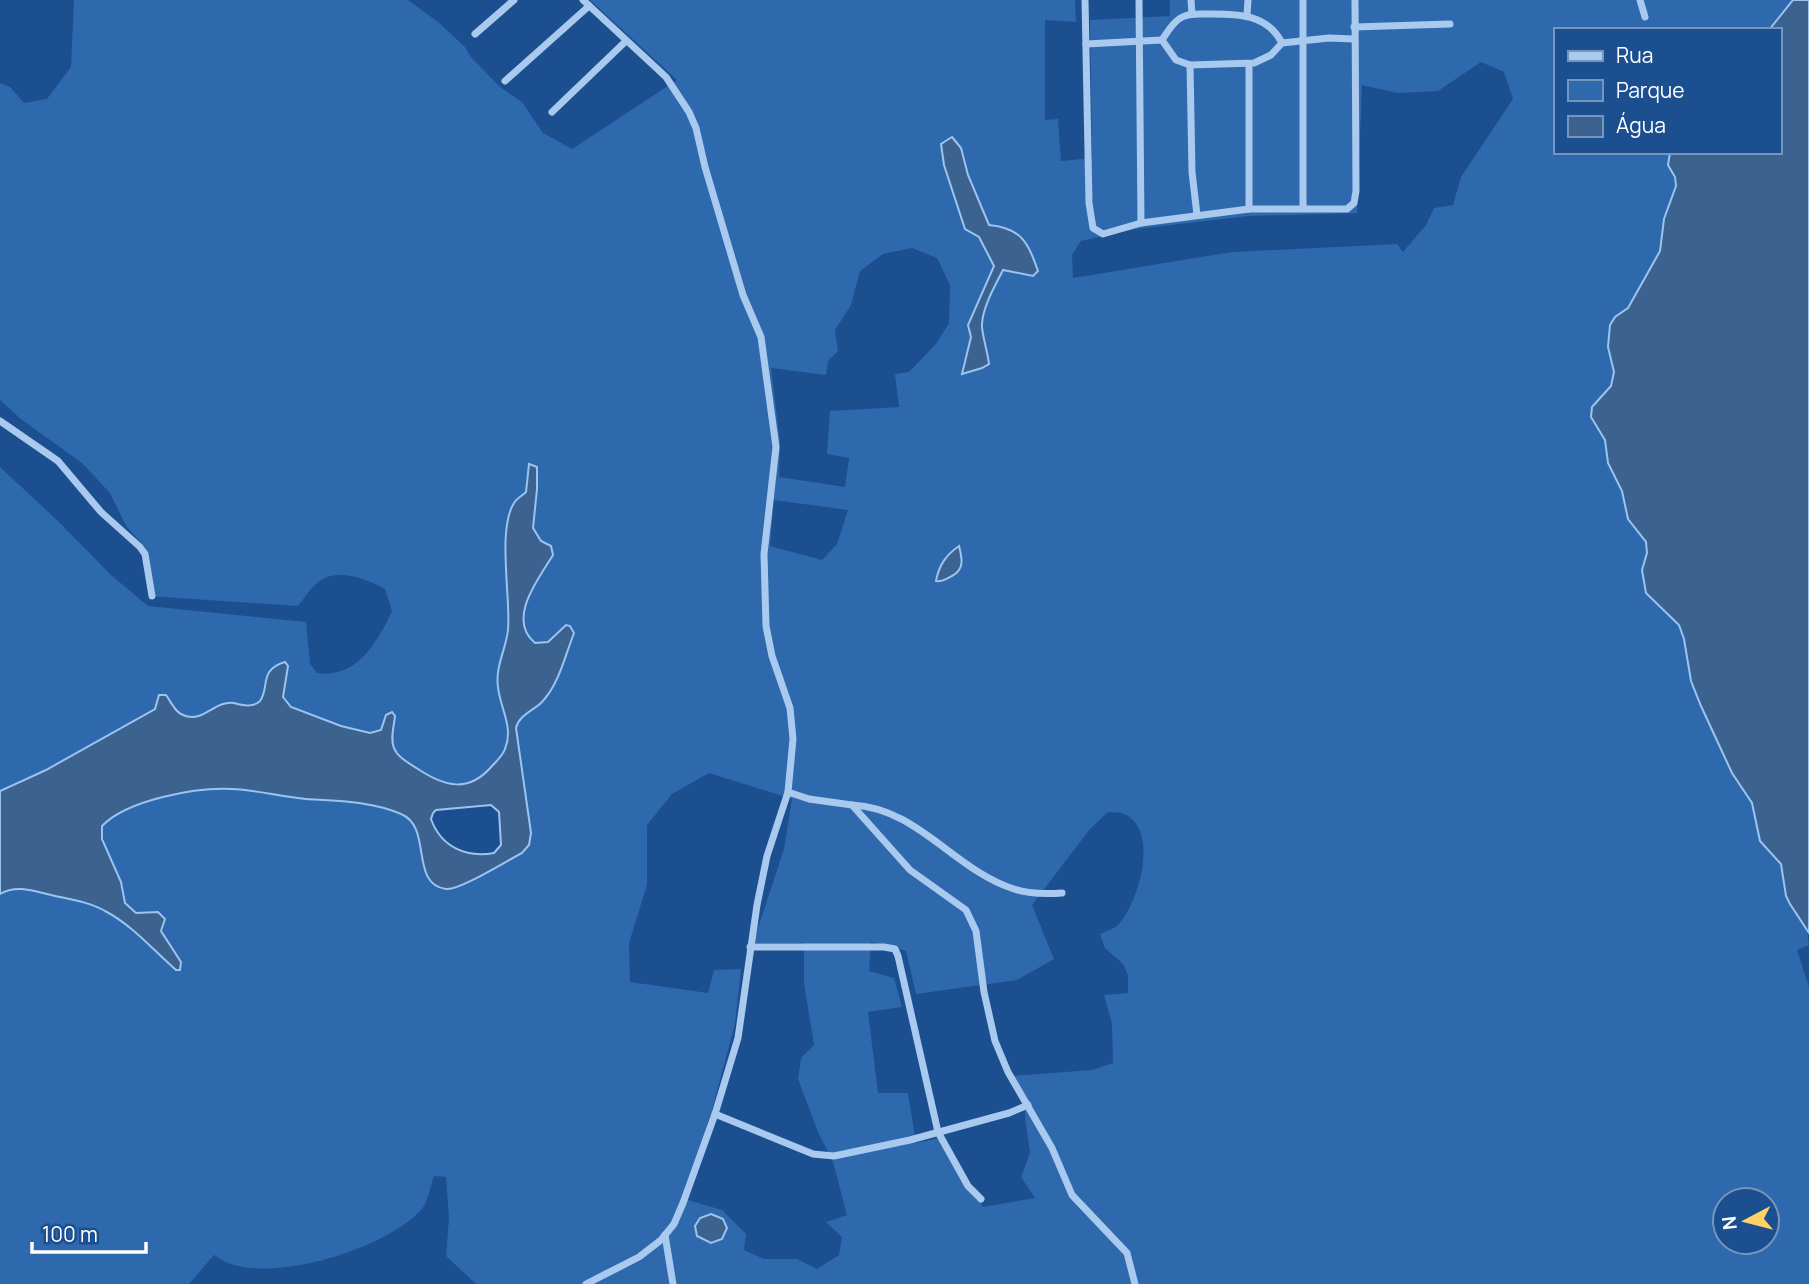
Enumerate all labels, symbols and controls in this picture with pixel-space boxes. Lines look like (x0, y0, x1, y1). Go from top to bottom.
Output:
legend (1554, 28, 1781, 154)
text: Rua (1616, 41, 1653, 69)
text: Parque (1616, 76, 1685, 104)
text: Água (1616, 111, 1666, 139)
north arrow (1711, 1186, 1781, 1256)
scale bar (32, 1210, 145, 1254)
text: N (1715, 1215, 1743, 1231)
text: 100 m (42, 1220, 98, 1248)

